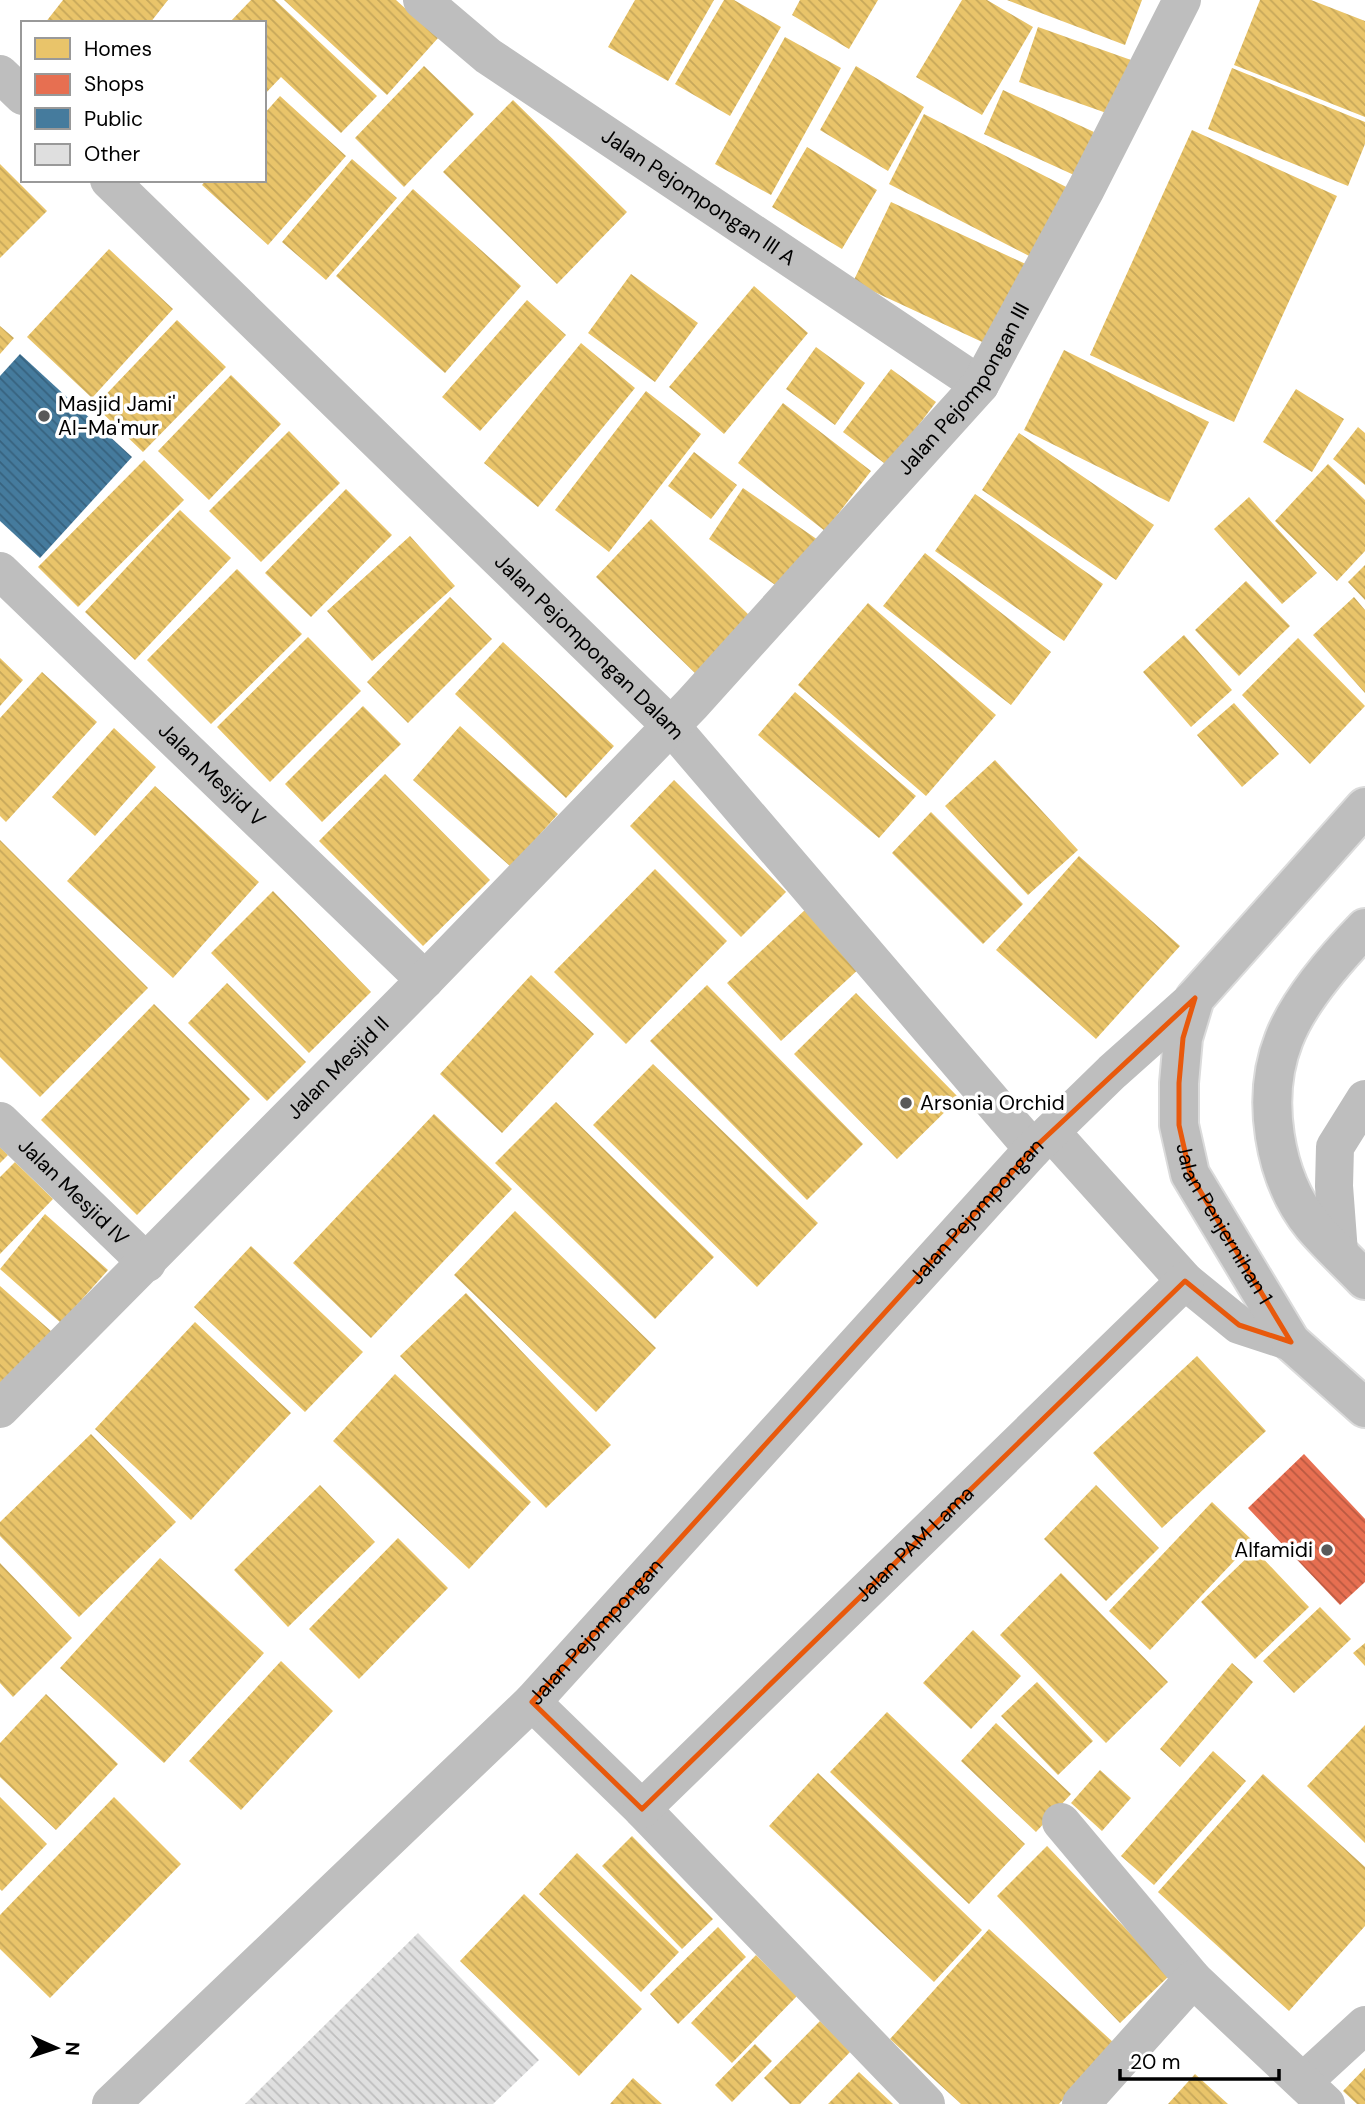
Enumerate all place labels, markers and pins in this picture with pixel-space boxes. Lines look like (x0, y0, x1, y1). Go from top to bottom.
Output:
place label: Masjid Jami' Al-Ma'mur (58, 390, 176, 442)
marker: Masjid Jami' Al-Ma'mur (36, 408, 52, 424)
place label: Arsonia Orchid (920, 1089, 1065, 1117)
marker: Arsonia Orchid (898, 1095, 914, 1111)
place label: Alfamidi (1234, 1536, 1313, 1564)
marker: Alfamidi (1319, 1542, 1335, 1558)

